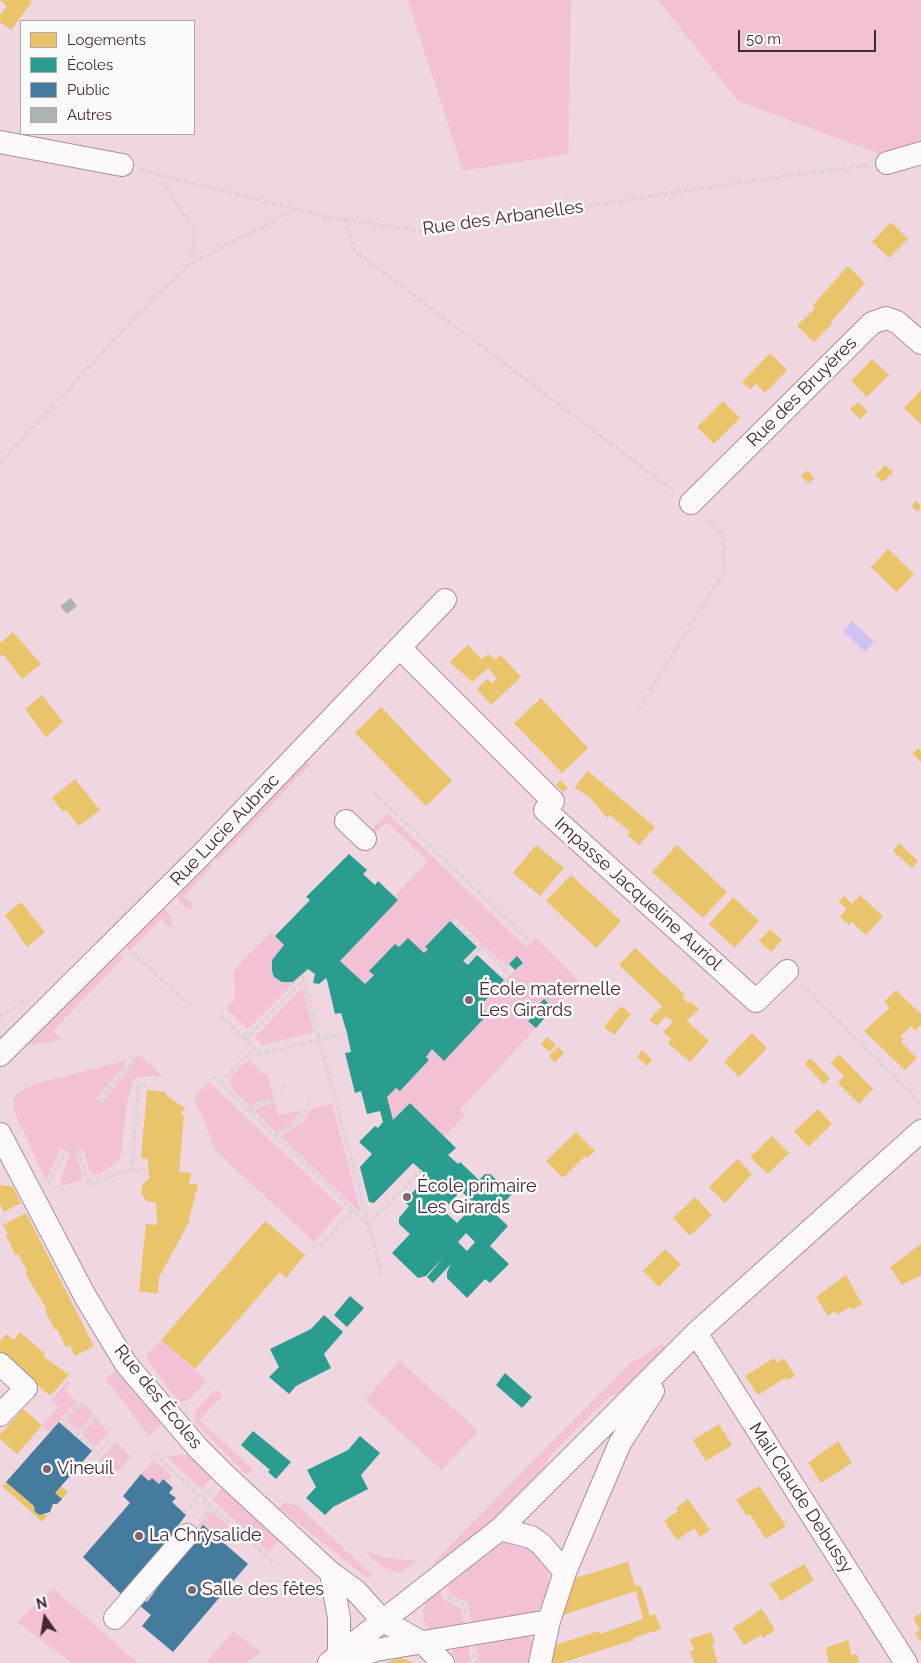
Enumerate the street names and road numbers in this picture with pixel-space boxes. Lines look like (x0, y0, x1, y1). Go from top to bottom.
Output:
street label: Rue des Arbanelles (421, 196, 585, 240)
street label: Rue des Bruyères (742, 332, 862, 452)
street label: Rue Lucie Aubrac (166, 770, 284, 890)
street label: Impasse Jacqueline Auriol (550, 813, 726, 975)
street label: Rue des Écoles (109, 1341, 207, 1453)
street label: Mail Claude Debussy (744, 1419, 858, 1577)

